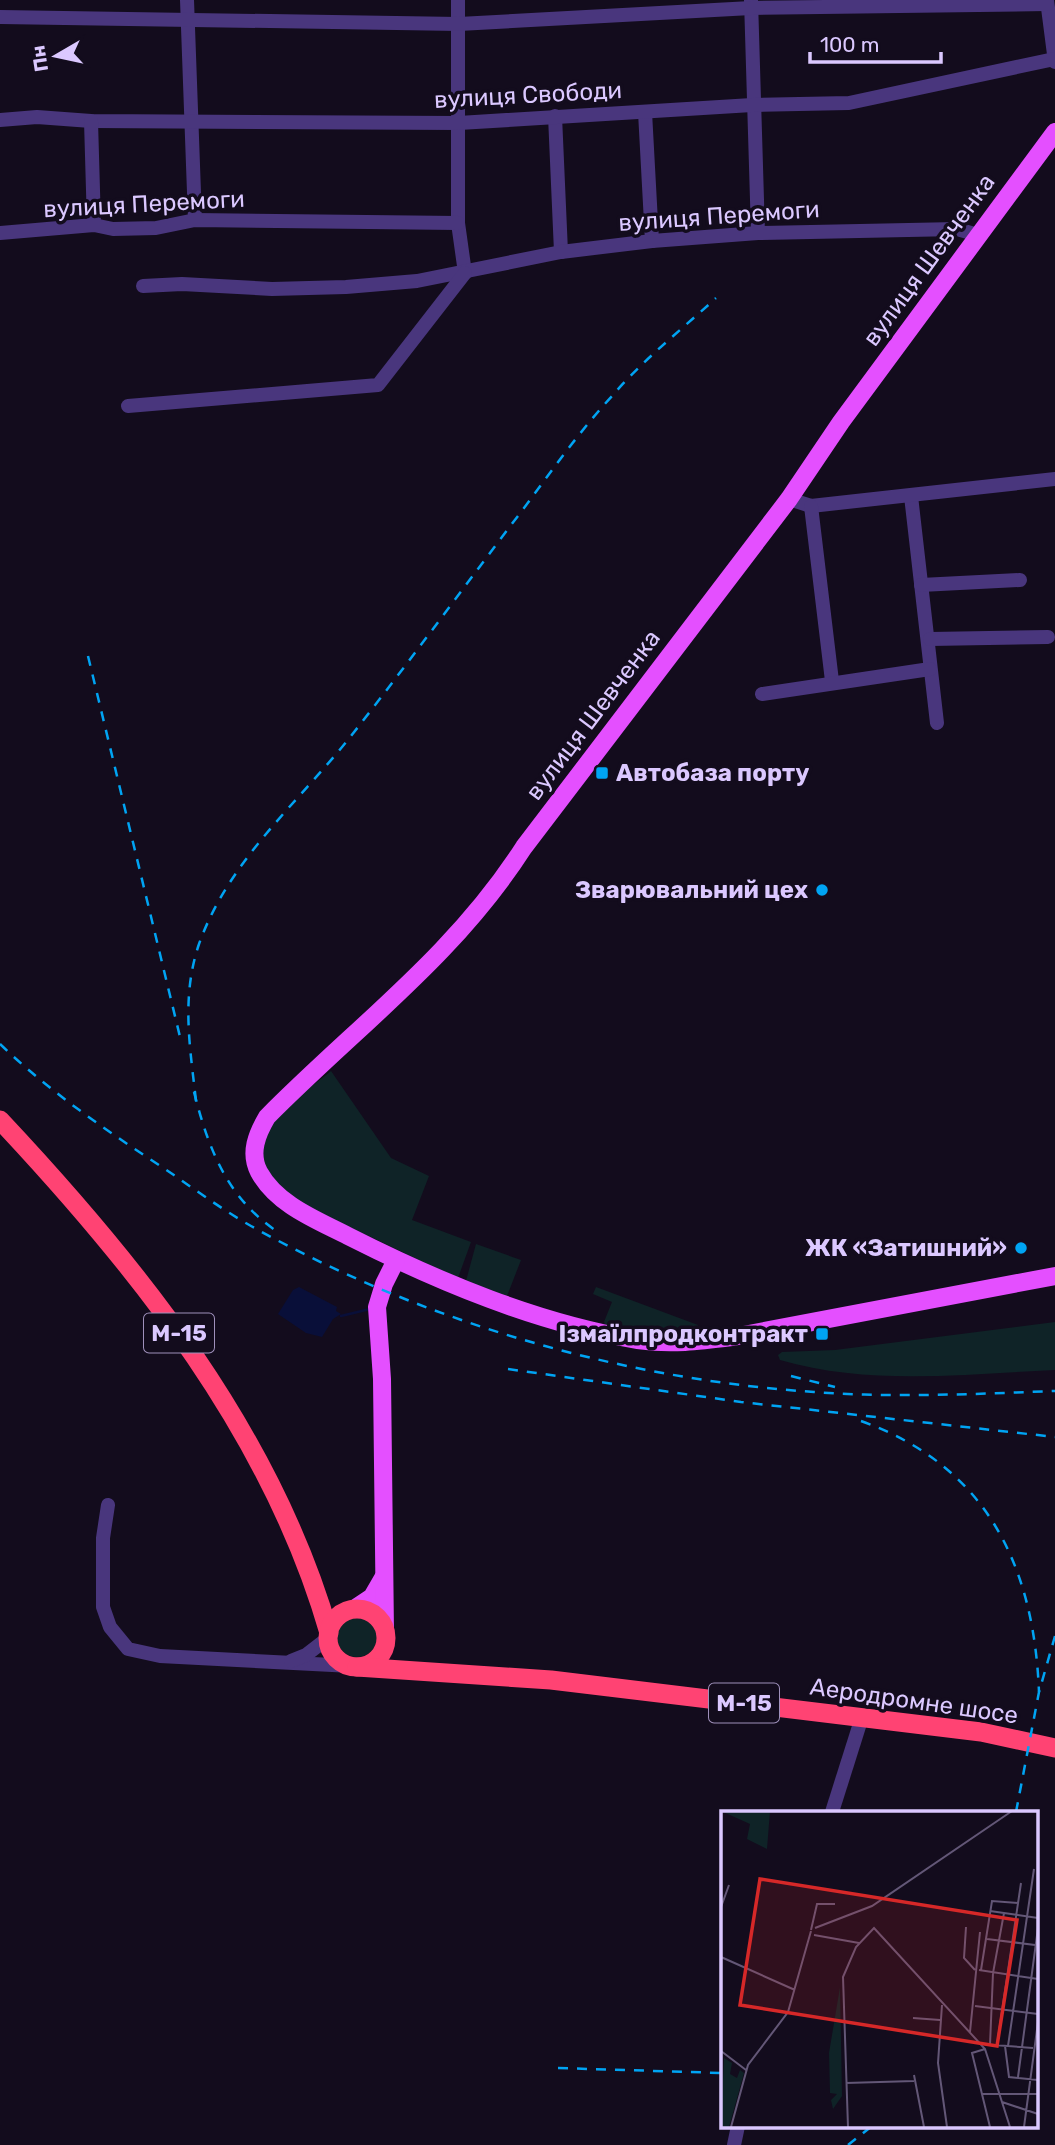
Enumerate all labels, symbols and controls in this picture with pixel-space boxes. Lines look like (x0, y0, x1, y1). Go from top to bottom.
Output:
north arrow (21, 21, 91, 91)
scale bar (810, 21, 941, 65)
text: 100 m (820, 32, 879, 57)
text: Пн (26, 44, 53, 73)
street label: вулиця Свободи (433, 76, 623, 114)
street label: вулиця Шевченка (857, 169, 1001, 351)
street label: вулиця Перемоги (43, 185, 245, 223)
street label: вулиця Перемоги (617, 195, 821, 237)
street label: вулиця Шевченка (520, 625, 666, 805)
place label: Автобаза порту (616, 759, 809, 787)
marker: Автобаза порту (594, 765, 610, 781)
place label: Зварювальний цех (575, 876, 808, 904)
marker: Зварювальний цех (814, 882, 830, 898)
place label: ЖК «Затишний» (805, 1234, 1007, 1262)
marker: ЖК «Затишний» (1013, 1240, 1029, 1256)
road number: М-15 (144, 1314, 214, 1352)
place label: Ізмаїлпродконтракт (559, 1320, 808, 1348)
marker: Ізмаїлпродконтракт (814, 1326, 830, 1342)
street label: Аеродромне шосе (808, 1673, 1020, 1729)
road number: М-15 (709, 1684, 779, 1722)
inset map (721, 1811, 1038, 2128)

